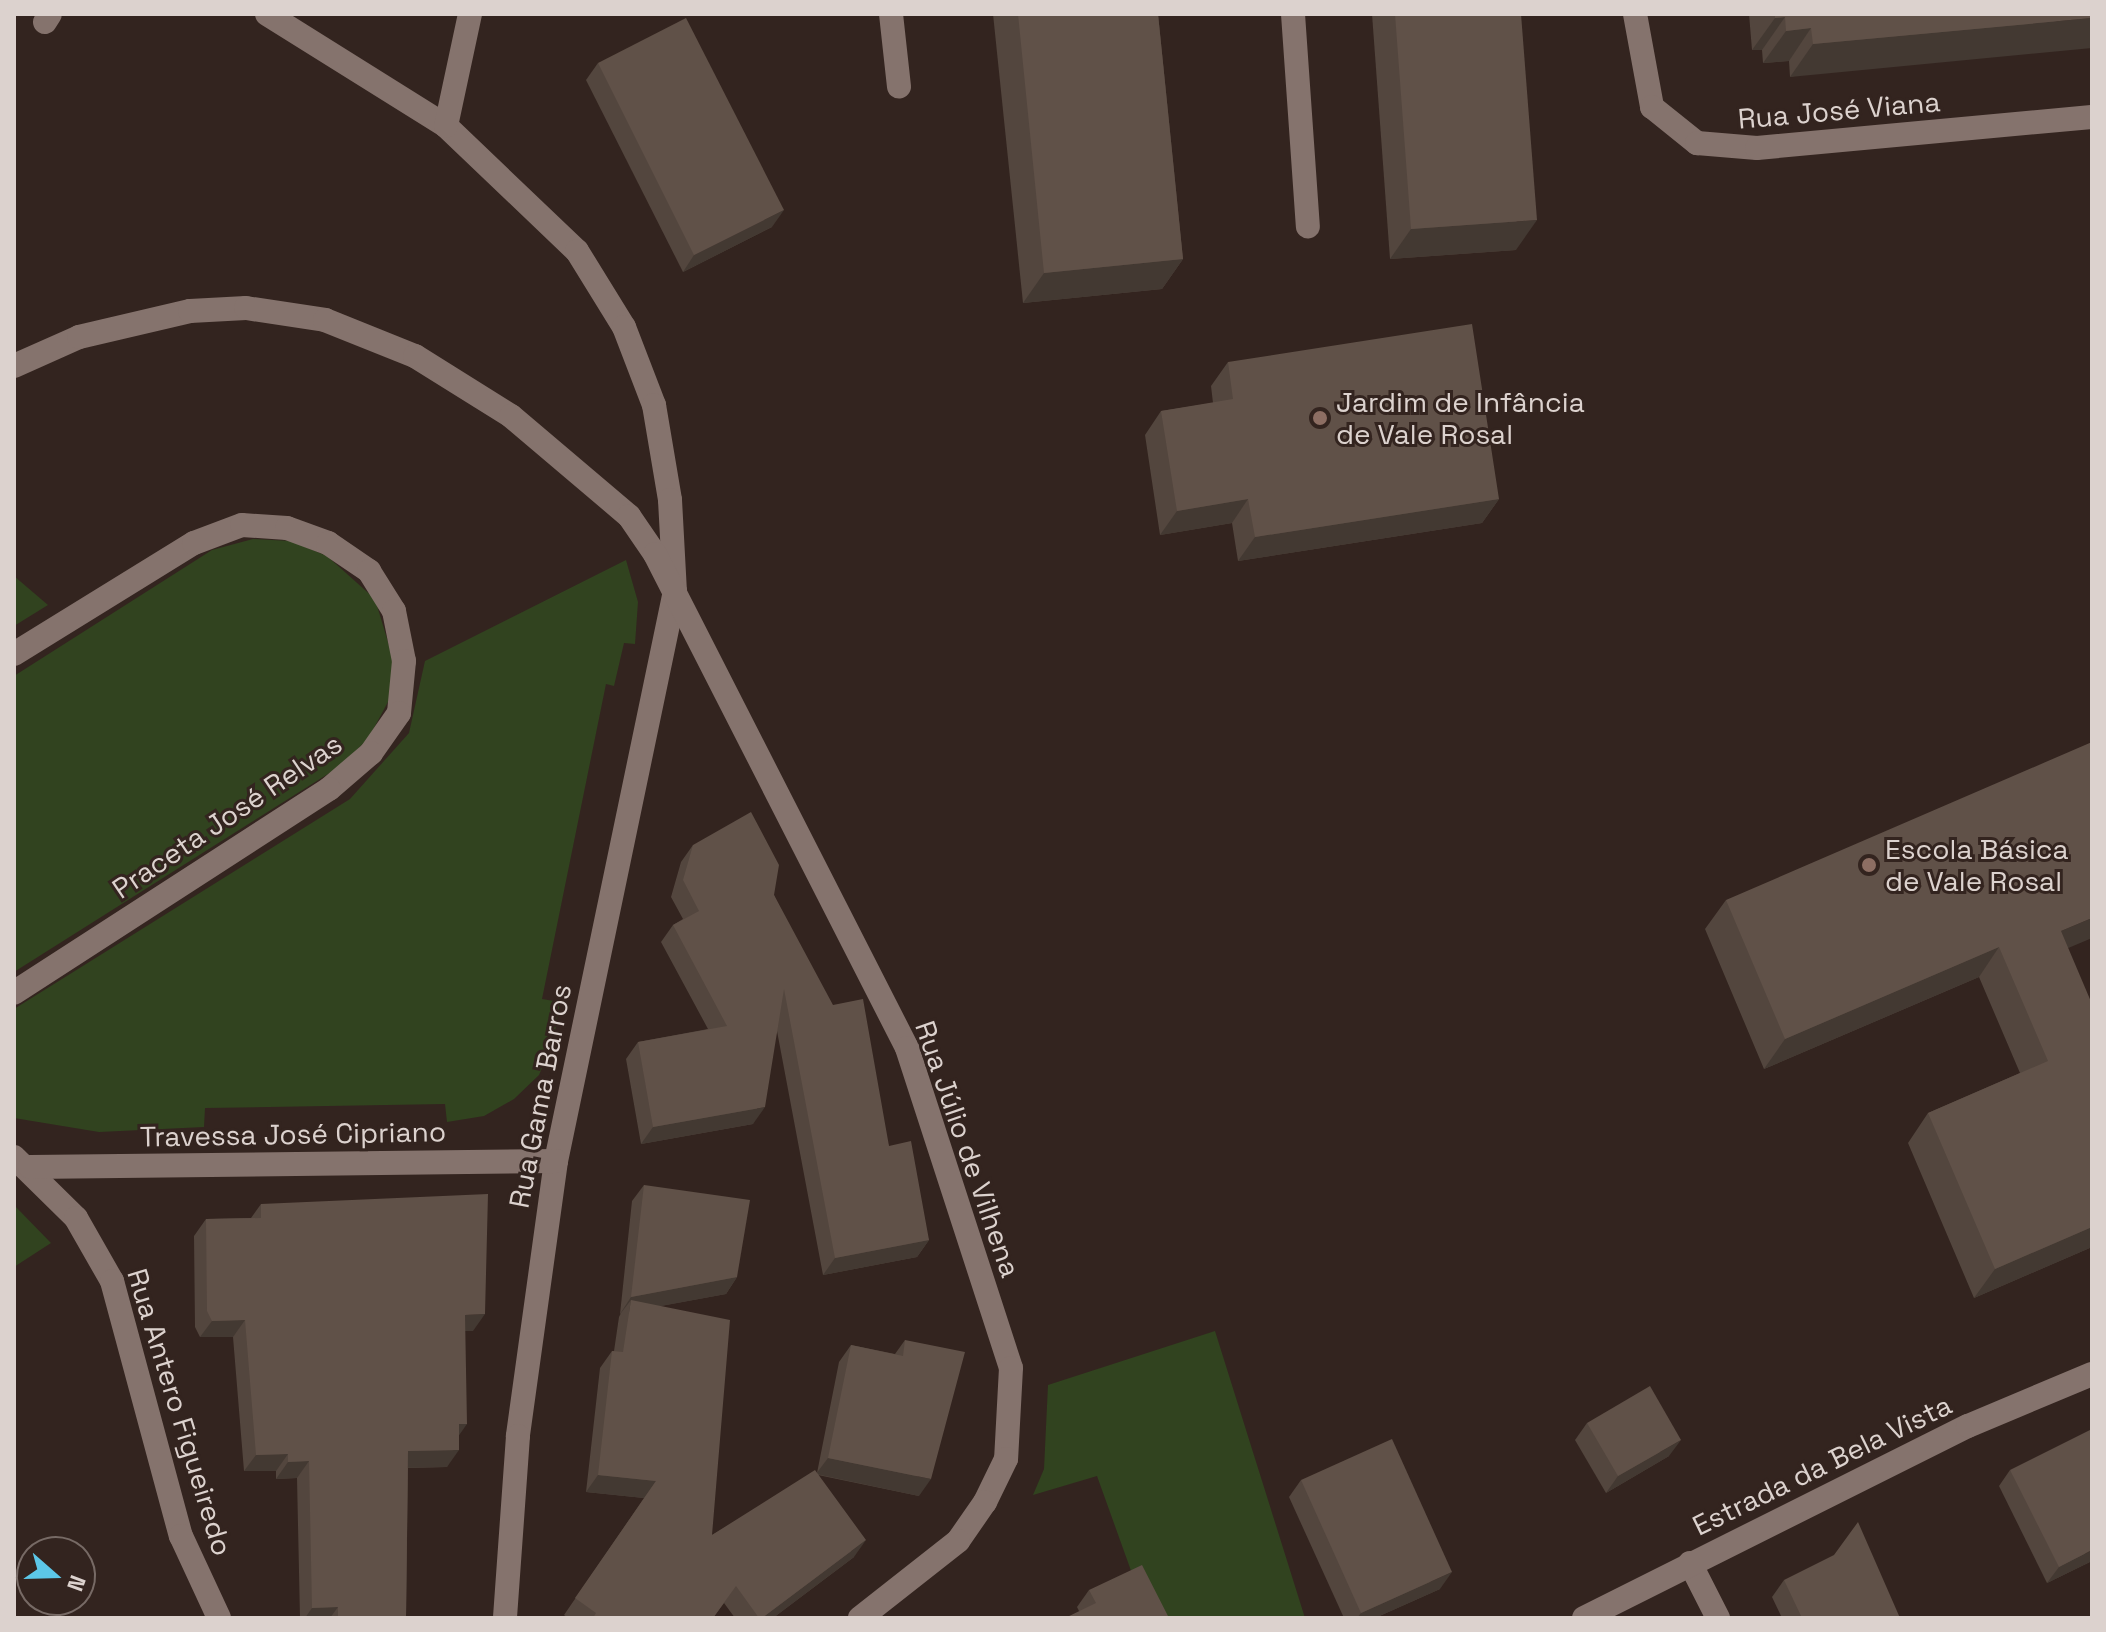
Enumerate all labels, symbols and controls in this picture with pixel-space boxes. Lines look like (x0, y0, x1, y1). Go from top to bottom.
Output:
street label: Rua José Viana (1736, 84, 1942, 136)
place label: Jardim de Infância de Vale Rosal (1336, 385, 1585, 451)
marker: Jardim de Infância de Vale Rosal (1311, 409, 1329, 427)
street label: Praceta José Relvas (106, 727, 348, 905)
place label: Escola Básica de Vale Rosal (1885, 832, 2069, 898)
marker: Escola Básica de Vale Rosal (1860, 856, 1878, 874)
street label: Rua Gama Barros (502, 981, 578, 1211)
street label: Rua Júlio de Vilhena (908, 1016, 1028, 1282)
street label: Travessa José Cipriano (140, 1115, 446, 1153)
street label: Rua Antero Figueiredo (120, 1264, 240, 1560)
street label: Estrada da Bela Vista (1687, 1388, 1957, 1542)
north arrow (16, 1536, 96, 1616)
text: N (61, 1572, 92, 1595)

